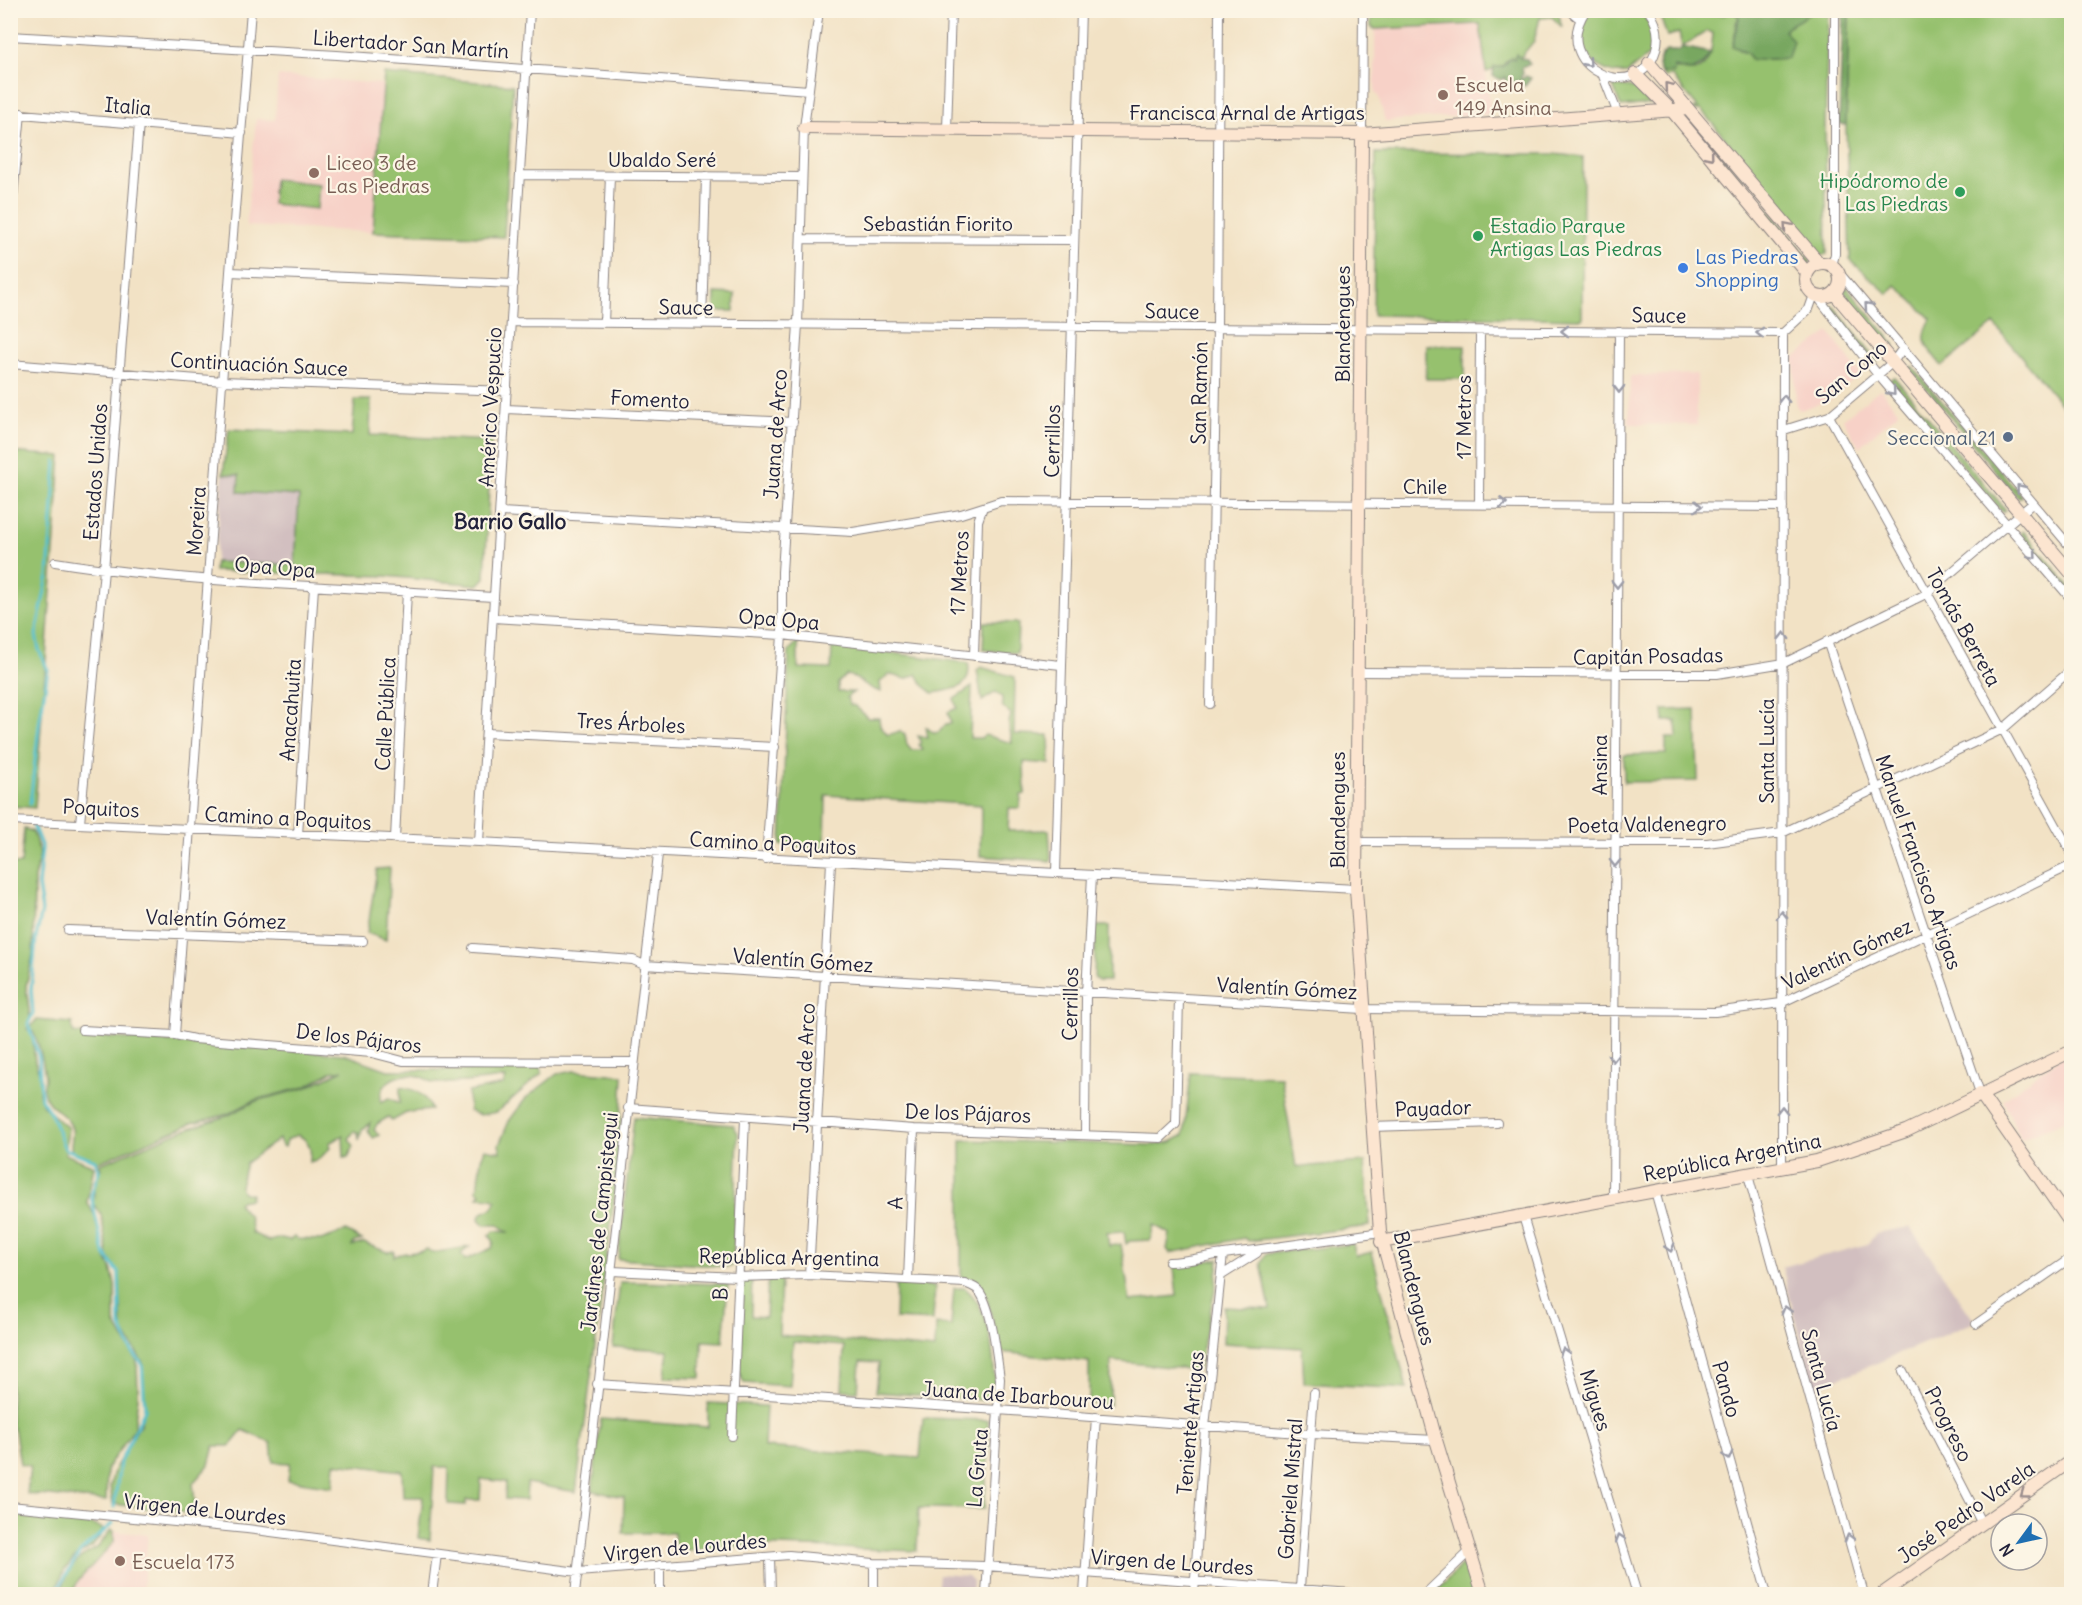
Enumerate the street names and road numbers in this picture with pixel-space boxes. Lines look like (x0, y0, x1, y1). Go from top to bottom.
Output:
street label: Libertador San Martín (312, 25, 510, 63)
street label: Italia (104, 92, 152, 120)
street label: Francisca Arnal de Artigas (1129, 100, 1365, 125)
street label: Ubaldo Seré (608, 147, 716, 172)
street label: Sebastián Fiorito (863, 211, 1013, 236)
street label: Blandengues (1330, 265, 1355, 383)
street label: Sauce (658, 294, 714, 320)
street label: Sauce (1144, 298, 1200, 324)
street label: Sauce (1631, 302, 1687, 328)
street label: Américo Vespucio (473, 326, 507, 488)
street label: San Cono (1810, 335, 1892, 409)
street label: San Ramón (1186, 341, 1212, 445)
street label: Continuación Sauce (169, 347, 349, 381)
street label: Juana de Arco (758, 368, 792, 500)
street label: 17 Metros (1451, 375, 1476, 459)
street label: Fomento (610, 384, 690, 414)
street label: Estados Unidos (78, 403, 112, 541)
street label: Cerrillos (1039, 404, 1065, 478)
street label: Chile (1403, 474, 1447, 499)
street label: Moreira (181, 485, 211, 557)
street label: 17 Metros (944, 530, 974, 616)
street label: Opa Opa (233, 551, 317, 583)
street label: Tomás Berreta (1921, 563, 2007, 691)
street label: Opa Opa (737, 603, 821, 635)
street label: Capitán Posadas (1573, 642, 1723, 670)
street label: Calle Pública (370, 656, 400, 772)
street label: Anacahuita (274, 658, 306, 762)
street label: Santa Lucía (1754, 698, 1779, 804)
street label: Tres Árboles (576, 708, 686, 738)
street label: Ansina (1587, 735, 1612, 796)
street label: Blandengues (1325, 751, 1350, 869)
street label: Manuel Francisco Artigas (1870, 751, 1968, 973)
street label: Poquitos (62, 793, 140, 823)
street label: Camino a Poquitos (204, 801, 372, 835)
street label: Poeta Valdenegro (1567, 810, 1727, 838)
street label: Camino a Poquitos (689, 826, 857, 860)
street label: Valentín Gómez (145, 904, 287, 934)
street label: Valentín Gómez (1778, 913, 1916, 995)
street label: Valentín Gómez (732, 943, 874, 977)
street label: Cerrillos (1057, 967, 1083, 1041)
street label: Valentín Gómez (1216, 972, 1358, 1004)
street label: Juana de Arco (788, 1002, 820, 1134)
street label: De los Pájaros (295, 1018, 423, 1058)
street label: Payador (1394, 1094, 1472, 1122)
street label: De los Pájaros (904, 1098, 1032, 1128)
street label: Jardines de Campistegui (575, 1111, 623, 1333)
street label: República Argentina (1641, 1127, 1823, 1187)
street label: A (882, 1196, 908, 1210)
street label: Blandengues (1389, 1228, 1441, 1348)
street label: República Argentina (698, 1243, 880, 1271)
street label: B (707, 1287, 733, 1301)
street label: Santa Lucía (1796, 1326, 1848, 1434)
street label: Teniente Artigas (1171, 1350, 1209, 1496)
street label: Pando (1707, 1358, 1747, 1420)
street label: Migues (1575, 1366, 1617, 1434)
street label: Juana de Ibarbourou (921, 1376, 1115, 1414)
street label: Progreso (1919, 1382, 1979, 1466)
street label: Gabriela Mistral (1273, 1418, 1307, 1560)
street label: La Gruta (961, 1427, 993, 1509)
street label: José Pedro Varela (1893, 1456, 2039, 1568)
street label: Virgen de Lourdes (122, 1488, 288, 1530)
street label: Virgen de Lourdes (602, 1527, 768, 1567)
street label: Virgen de Lourdes (1090, 1544, 1254, 1580)

